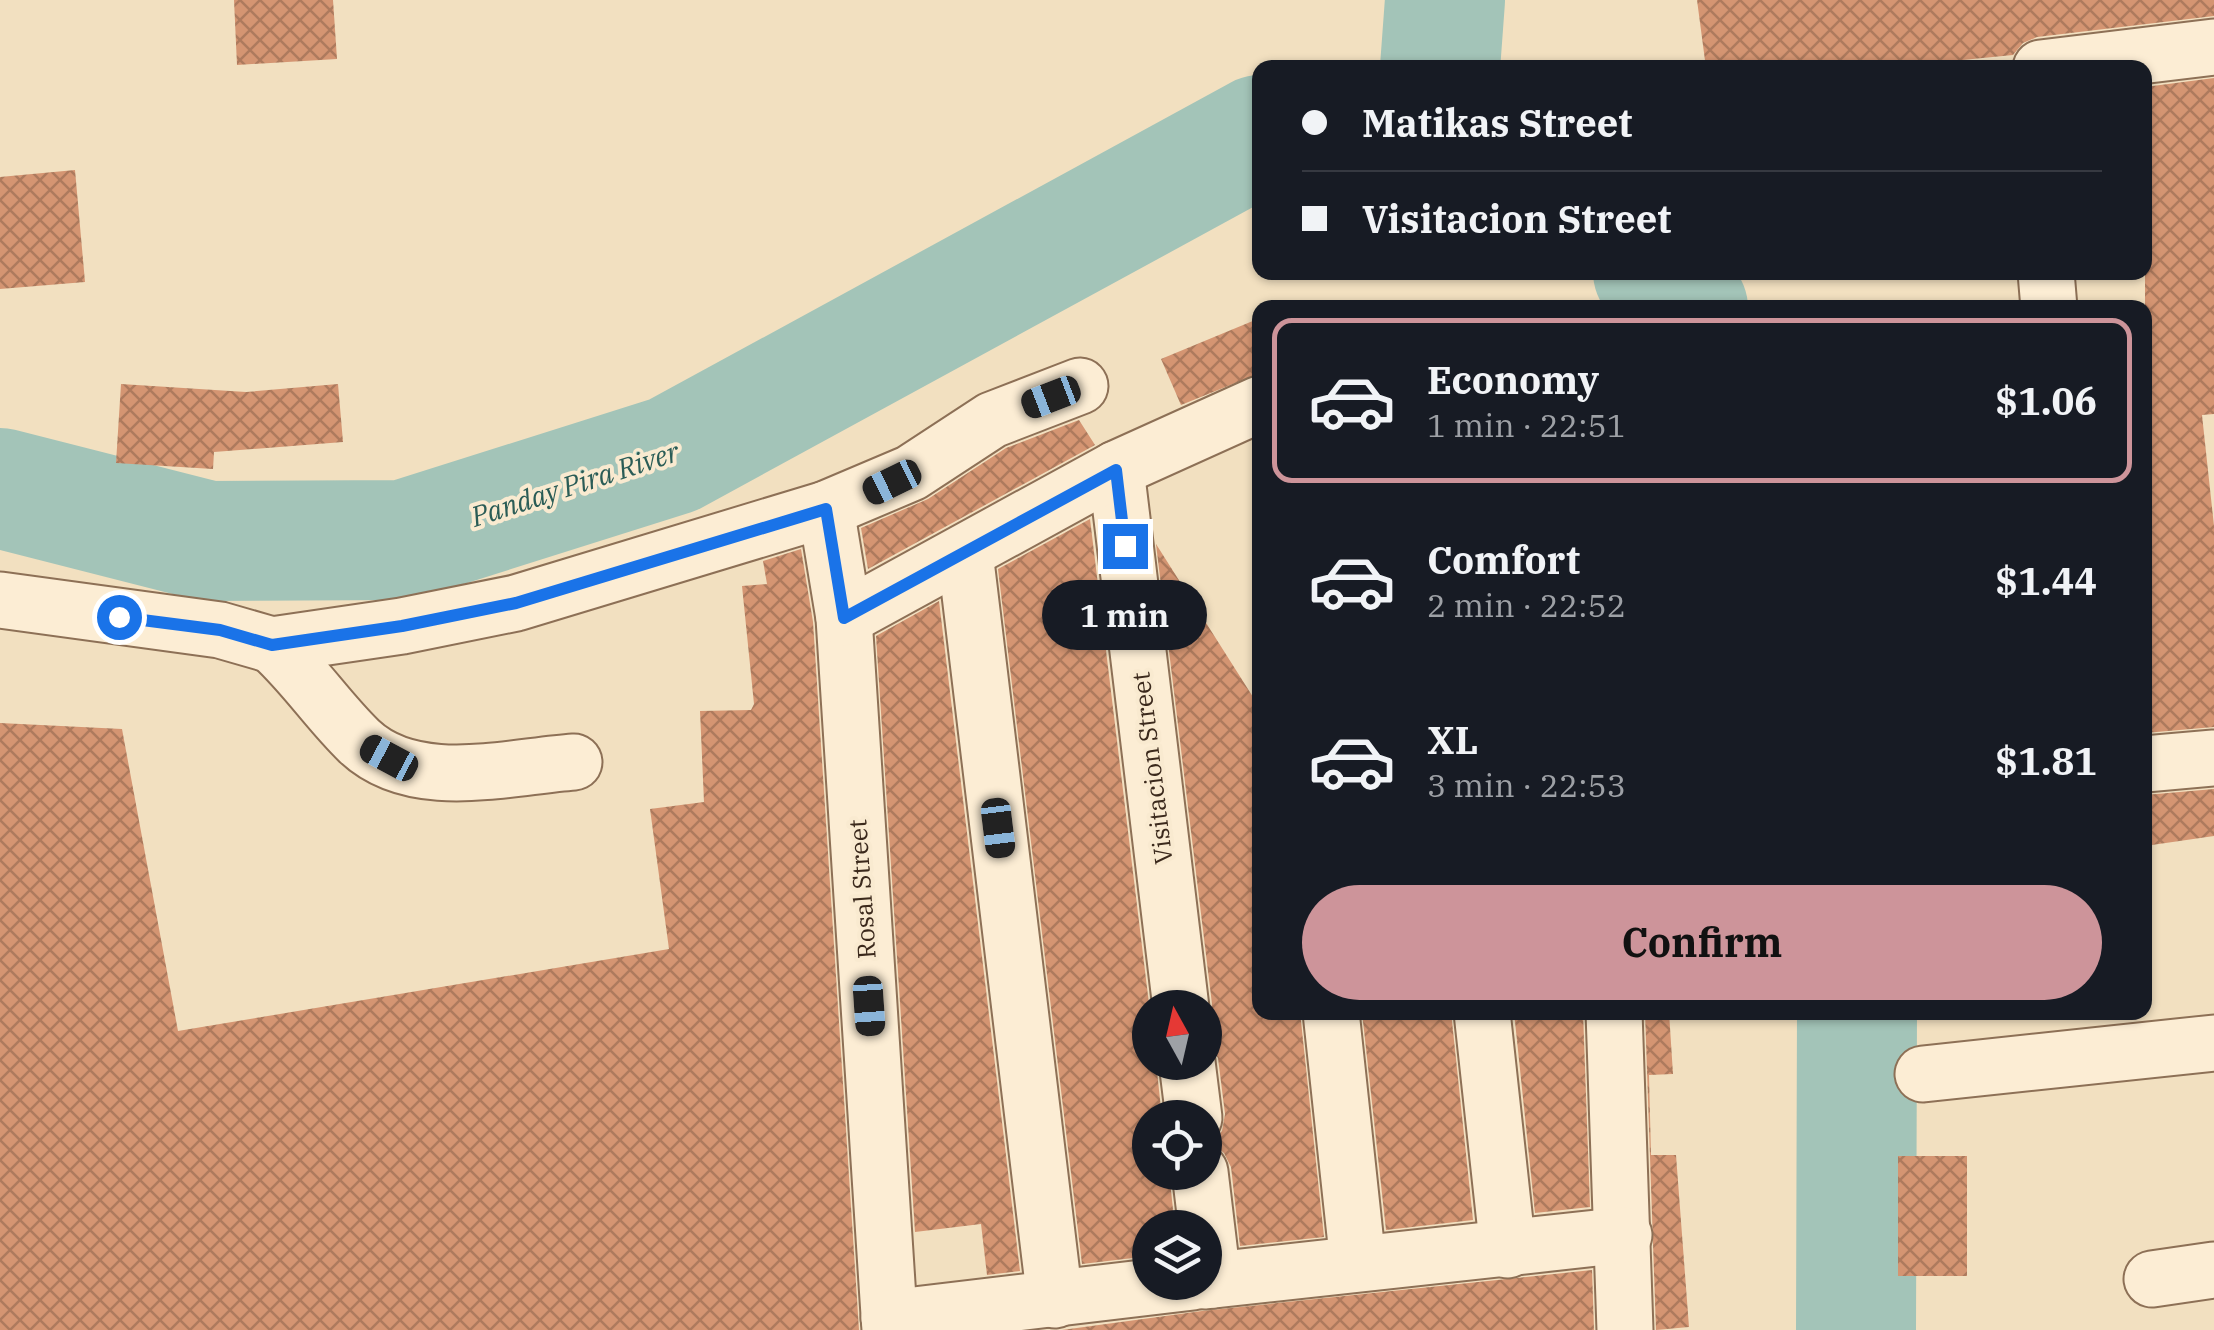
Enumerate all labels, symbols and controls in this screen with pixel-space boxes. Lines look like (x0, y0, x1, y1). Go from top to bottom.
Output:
text: Matikas Street (1362, 98, 1633, 147)
text: Visitacion Street (1362, 194, 1671, 243)
text: Economy (1427, 355, 1599, 404)
icon: car (1307, 356, 1397, 446)
car (1018, 372, 1084, 422)
text: $1.06 (1995, 376, 2097, 425)
text: 1 min · 22:51 (1427, 404, 1626, 446)
water label: Panday Pira River (465, 432, 684, 535)
car (858, 455, 926, 509)
route end (1103, 524, 1148, 569)
text: Comfort (1427, 535, 1580, 584)
icon: car (1307, 536, 1397, 626)
text: $1.44 (1995, 556, 2097, 605)
callout: 1 min (1042, 581, 1208, 651)
text: 2 min · 22:52 (1427, 584, 1626, 626)
text: 1 min (1080, 594, 1169, 636)
route start (97, 595, 142, 640)
street label: Visitacion Street (1123, 670, 1180, 866)
text: XL (1427, 715, 1478, 764)
icon: car (1307, 716, 1397, 806)
car (355, 731, 423, 785)
text: $1.81 (1995, 736, 2097, 785)
text: 3 min · 22:53 (1427, 764, 1626, 806)
car (979, 796, 1017, 860)
street label: Rosal Street (840, 818, 883, 960)
button: Confirm (1302, 885, 2102, 1000)
car (852, 975, 886, 1037)
north arrow (1132, 990, 1222, 1080)
map controls (1132, 990, 1222, 1300)
button: locate (1132, 1100, 1222, 1190)
button: layers (1132, 1210, 1222, 1300)

